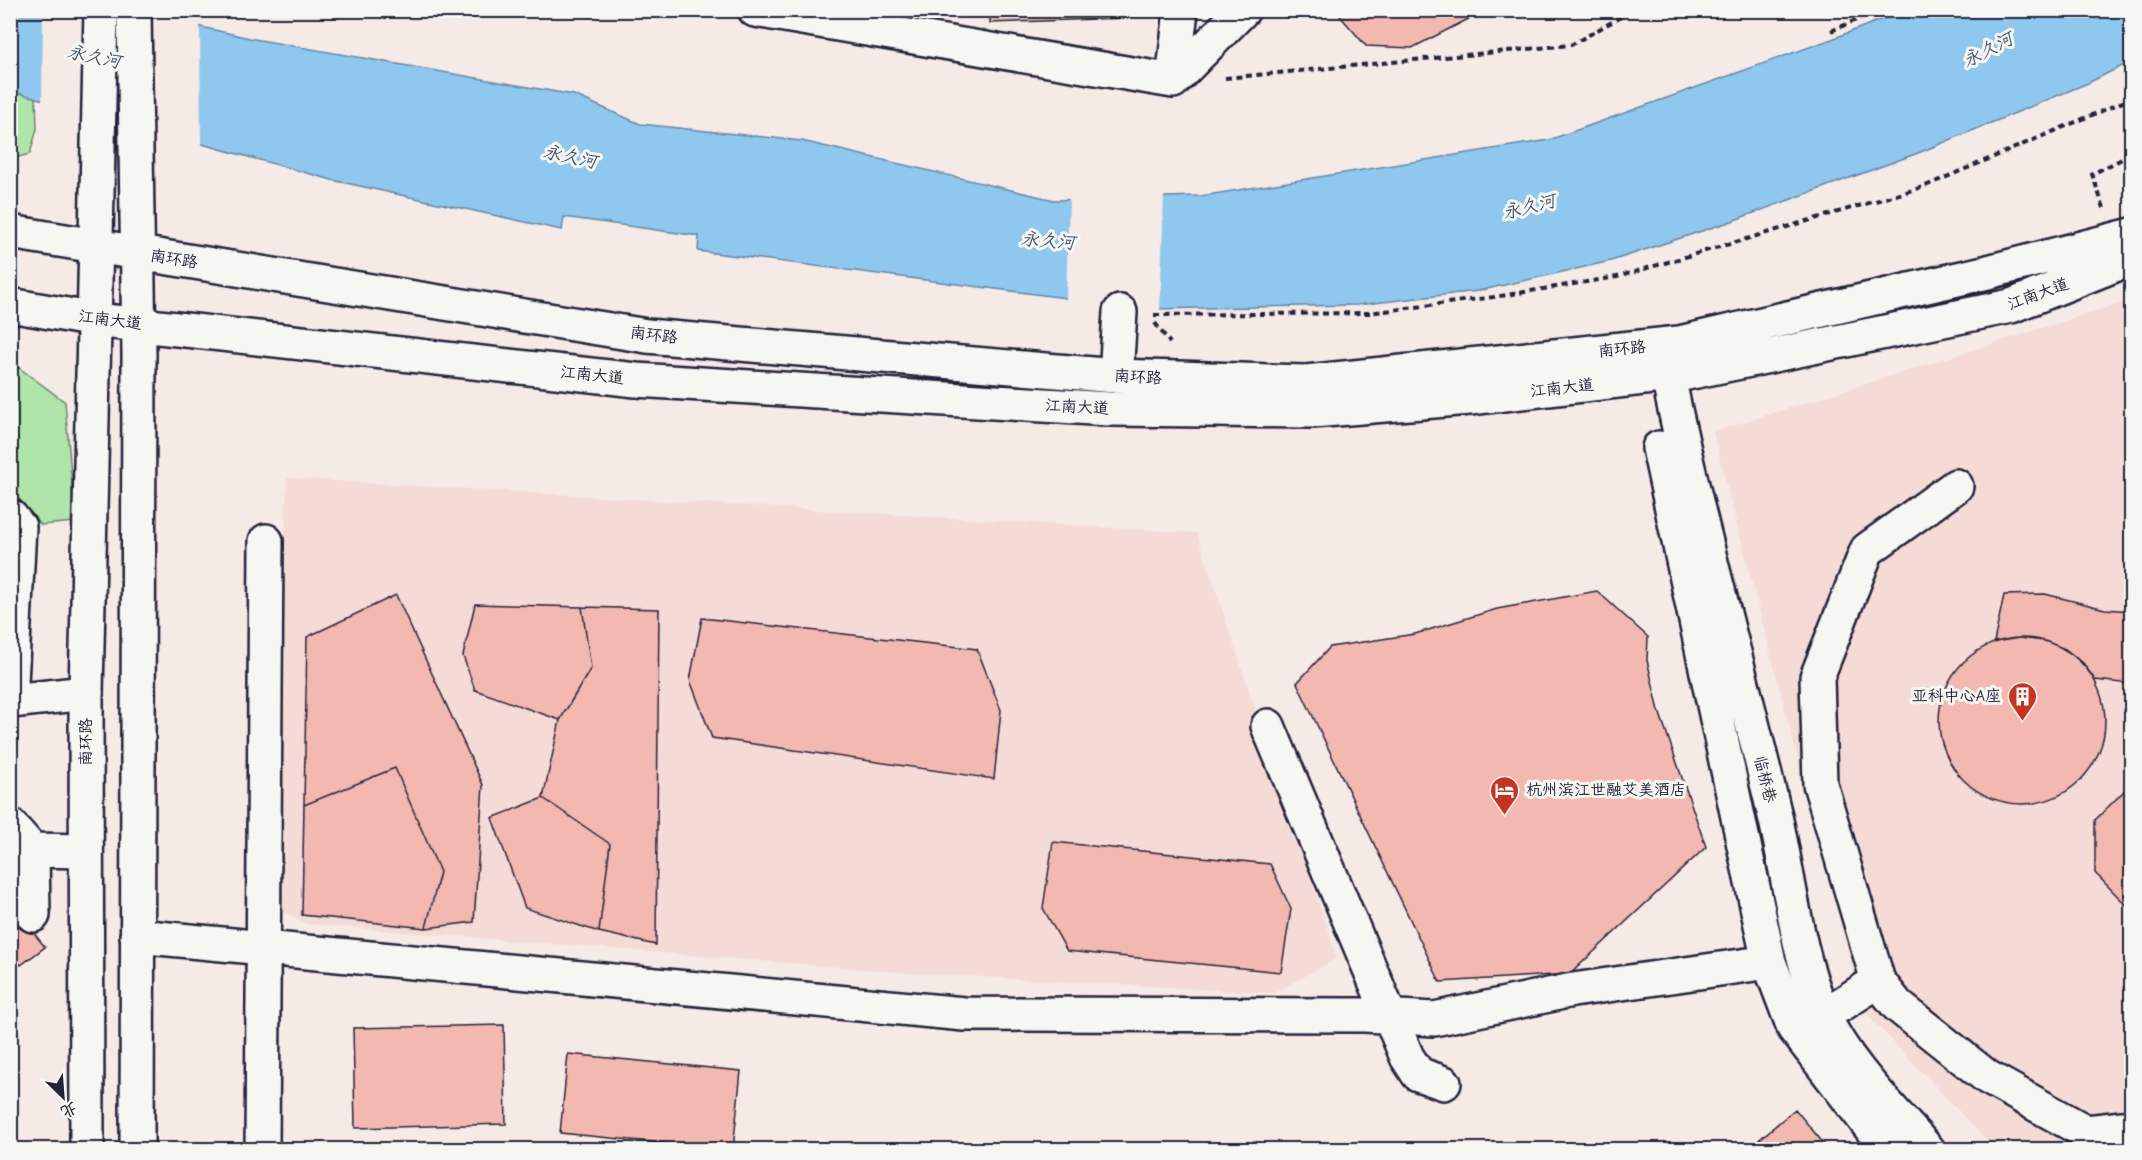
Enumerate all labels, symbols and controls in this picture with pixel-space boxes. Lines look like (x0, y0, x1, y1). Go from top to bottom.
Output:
water label: 永久河 (1959, 27, 2019, 72)
water label: 永久河 (65, 41, 126, 74)
water label: 永久河 (541, 141, 602, 174)
water label: 永久河 (1500, 190, 1561, 224)
water label: 永久河 (1020, 228, 1079, 254)
street label: 南环路 (149, 246, 199, 272)
street label: 江南大道 (2005, 275, 2071, 313)
street label: 江南大道 (77, 307, 143, 333)
street label: 南环路 (629, 323, 679, 347)
street label: 南环路 (1597, 338, 1647, 360)
street label: 江南大道 (559, 363, 625, 387)
street label: 南环路 (1114, 367, 1162, 387)
street label: 江南大道 (1529, 376, 1595, 400)
street label: 江南大道 (1045, 396, 1109, 418)
building icon: 亚科中心A座 (2006, 680, 2038, 722)
place label: 亚科中心A座 (1912, 687, 2001, 705)
street label: 南环路 (77, 718, 95, 766)
street label: 临桥巷 (1750, 754, 1780, 804)
hotel icon: 杭州滨江世融艾美酒店 (1489, 774, 1521, 816)
place label: 杭州滨江世融艾美酒店 (1526, 781, 1686, 799)
north arrow (33, 1067, 93, 1127)
text: 北 (58, 1098, 80, 1121)

